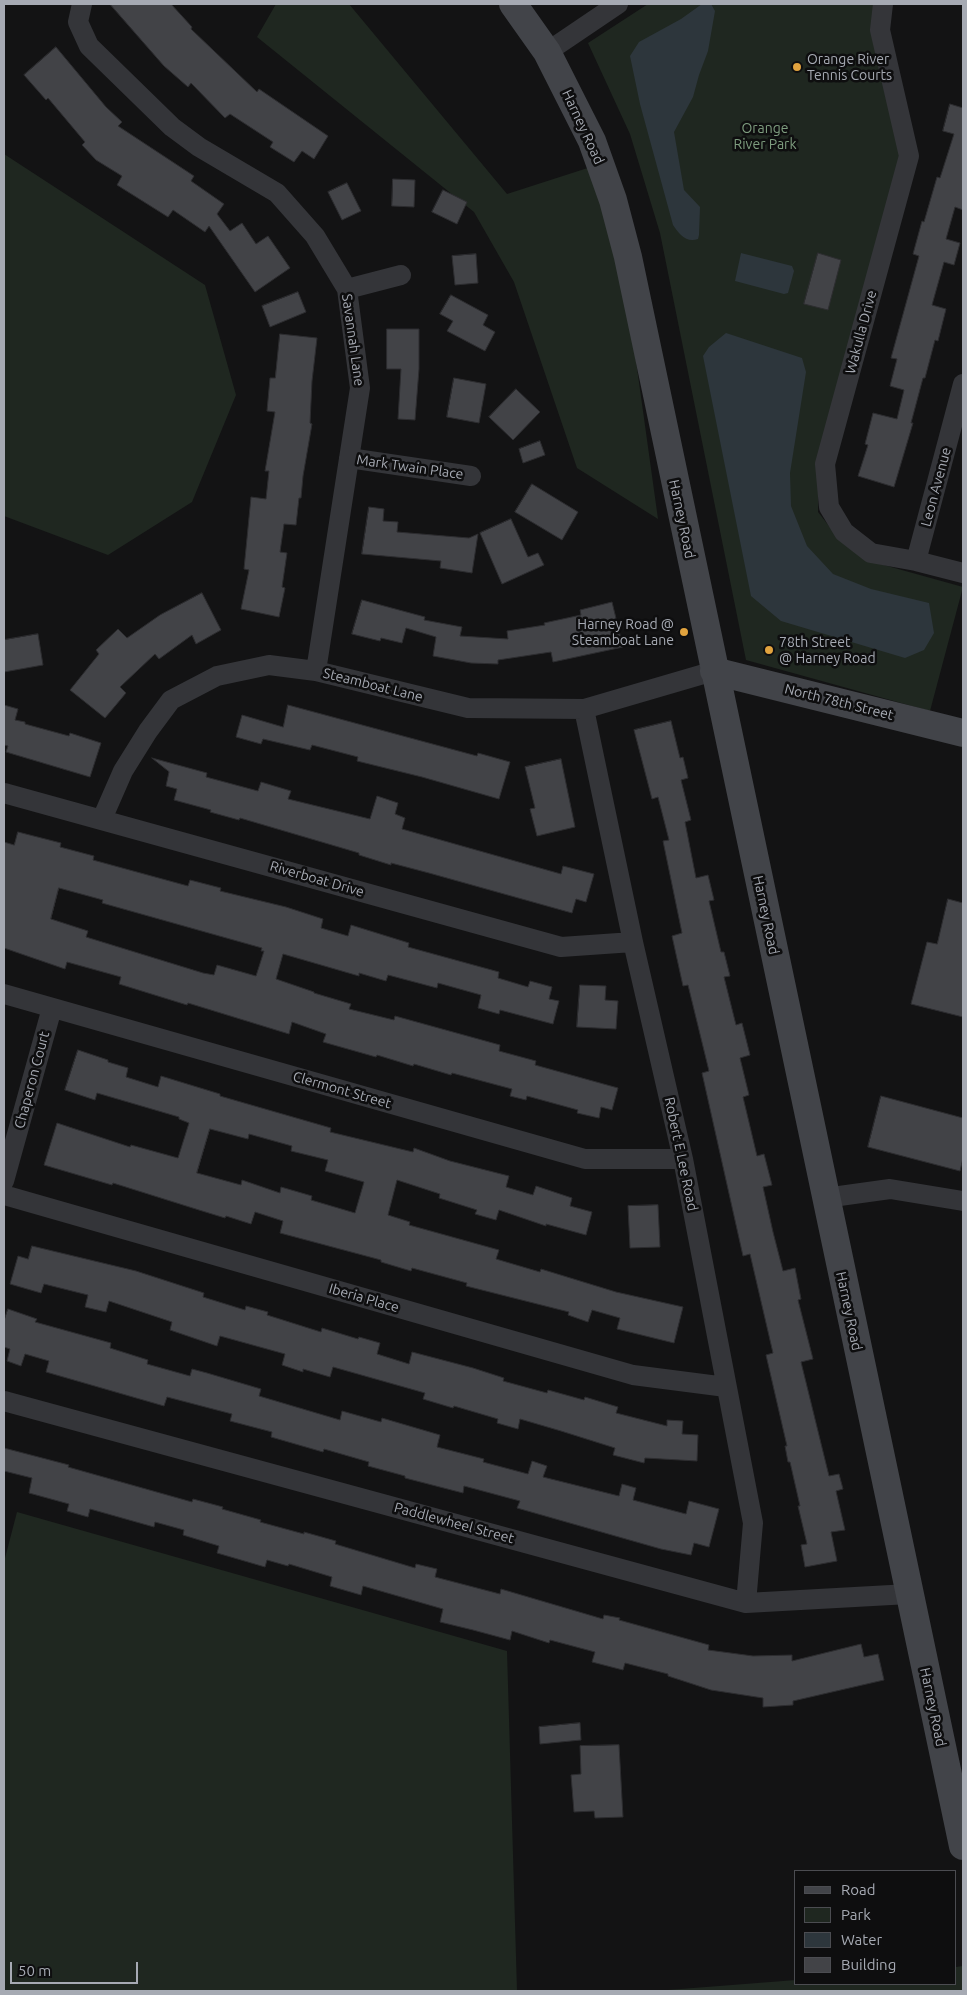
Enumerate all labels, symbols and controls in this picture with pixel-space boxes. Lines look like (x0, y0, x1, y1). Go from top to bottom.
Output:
place label: Orange River Tennis Courts (807, 51, 892, 84)
marker: Orange River Tennis Courts (791, 61, 803, 73)
street label: Harney Road (558, 87, 608, 167)
park label: Orange River Park (734, 120, 796, 152)
street label: Wakulla Drive (842, 288, 880, 376)
street label: Savannah Lane (338, 293, 368, 387)
street label: Leon Avenue (917, 446, 955, 528)
street label: Mark Twain Place (355, 451, 465, 483)
street label: Harney Road (665, 478, 699, 560)
place label: Harney Road @ Steamboat Lane (572, 616, 674, 648)
marker: Harney Road @ Steamboat Lane (678, 626, 690, 638)
place label: 78th Street @ Harney Road (779, 634, 876, 666)
marker: 78th Street @ Harney Road (763, 644, 775, 656)
street label: Steamboat Lane (321, 664, 425, 706)
street label: North 78th Street (783, 680, 895, 724)
street label: Riverboat Drive (268, 858, 366, 900)
street label: Harney Road (749, 874, 783, 956)
street label: Chaperon Court (11, 1030, 53, 1130)
street label: Clermont Street (291, 1068, 393, 1112)
street label: Robert E Lee Road (661, 1096, 701, 1212)
street label: Harney Road (832, 1270, 866, 1352)
street label: Iberia Place (327, 1280, 401, 1316)
street label: Paddlewheel Street (392, 1499, 516, 1547)
street label: Harney Road (916, 1666, 950, 1748)
legend (794, 1870, 957, 1985)
text: Road (841, 1881, 876, 1898)
text: Park (841, 1906, 871, 1923)
text: Water (841, 1931, 882, 1948)
scale bar (12, 1952, 140, 1984)
text: Building (841, 1956, 896, 1973)
text: 50 m (18, 1962, 51, 1979)

